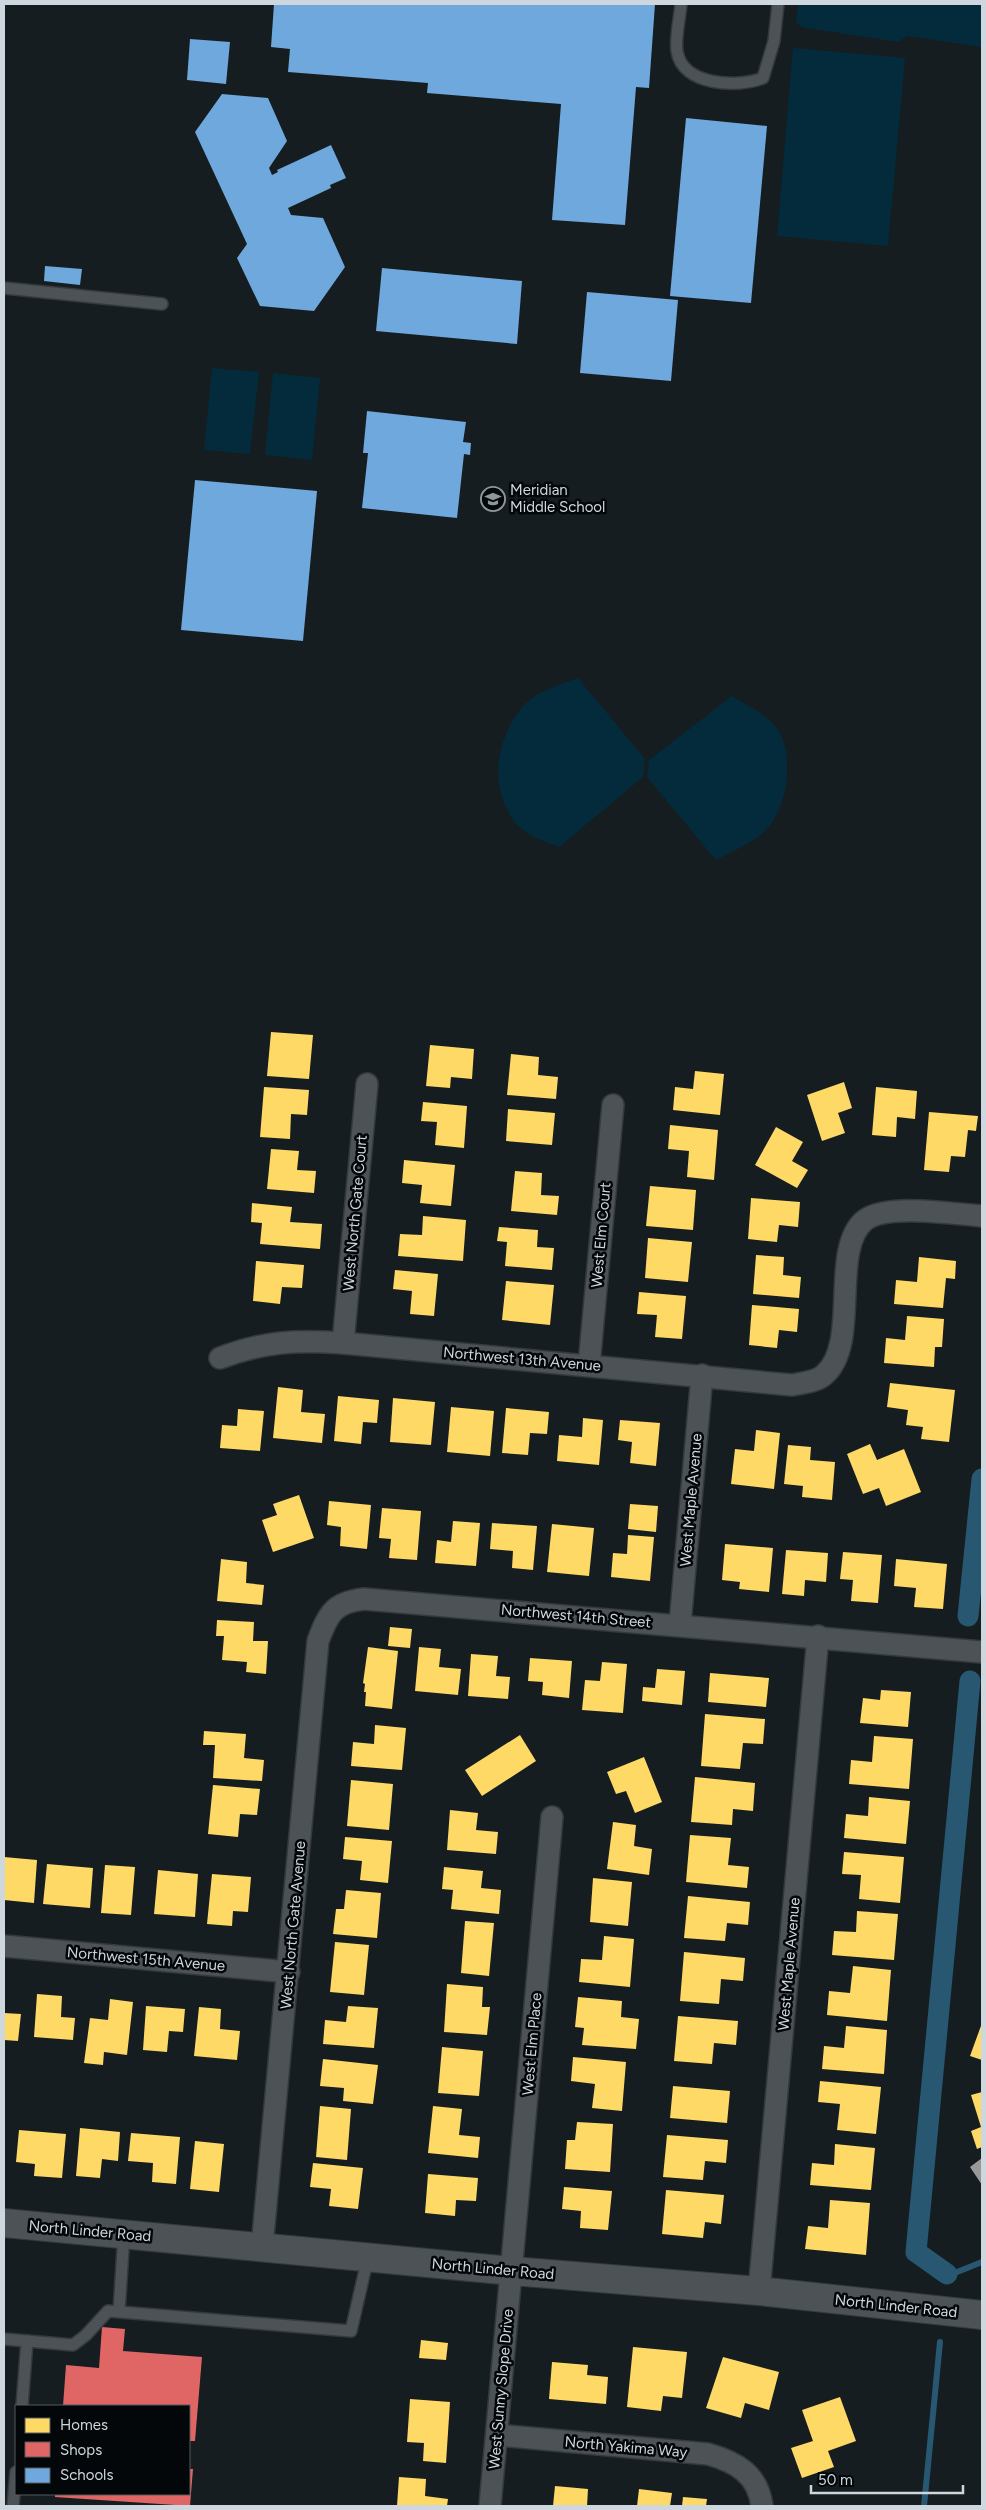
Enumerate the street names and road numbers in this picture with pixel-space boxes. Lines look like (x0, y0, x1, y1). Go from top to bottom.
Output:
street label: West North Gate Court (339, 1134, 371, 1292)
street label: West Elm Court (587, 1181, 615, 1288)
street label: Northwest 13th Avenue (442, 1343, 602, 1375)
street label: West Maple Avenue (676, 1433, 706, 1567)
street label: Northwest 14th Street (500, 1600, 652, 1632)
street label: West North Gate Avenue (277, 1840, 309, 2010)
street label: West Maple Avenue (774, 1897, 804, 2031)
street label: Northwest 15th Avenue (66, 1943, 226, 1975)
street label: West Elm Place (519, 1992, 545, 2096)
street label: North Linder Road (28, 2217, 152, 2245)
street label: North Linder Road (431, 2255, 555, 2283)
street label: North Linder Road (834, 2291, 958, 2321)
street label: West Sunny Slope Drive (485, 2308, 517, 2470)
street label: North Yakima Way (564, 2433, 688, 2461)

